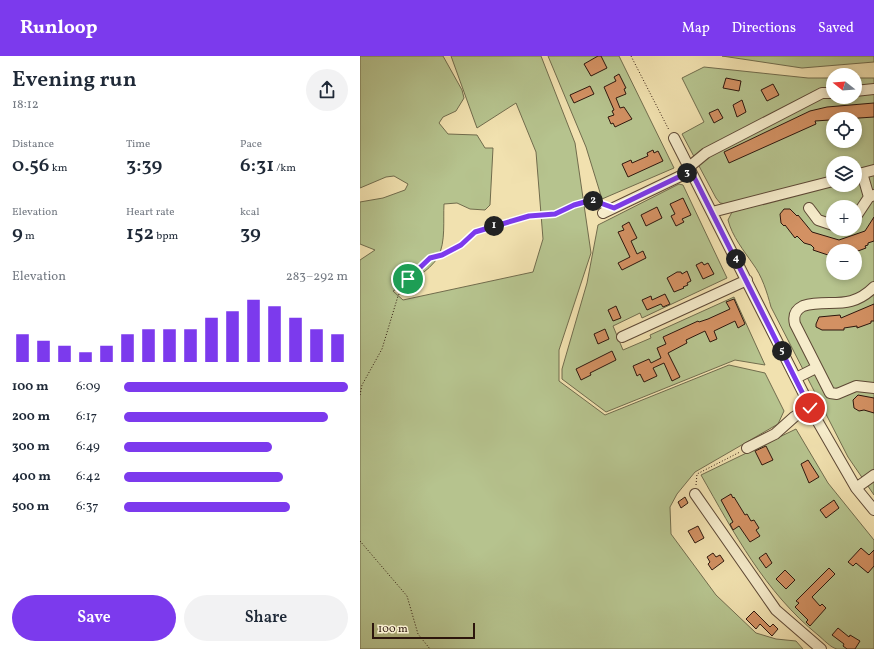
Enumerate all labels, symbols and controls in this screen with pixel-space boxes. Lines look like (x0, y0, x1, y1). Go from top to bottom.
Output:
text: Runloop (20, 15, 97, 41)
text: Map (682, 19, 710, 38)
text: Directions (732, 19, 796, 38)
text: Saved (818, 19, 854, 38)
text: Evening run (12, 65, 137, 96)
north arrow (826, 68, 862, 104)
map controls (826, 68, 862, 280)
button: share (306, 69, 348, 111)
text: 18:12 (12, 96, 39, 114)
button: locate (826, 112, 862, 148)
text: Distance (12, 137, 54, 152)
text: Time (126, 137, 150, 152)
text: Pace (240, 137, 262, 152)
text: 0.56 (12, 152, 50, 180)
text: 3:39 (126, 152, 162, 180)
text: 6:31 (240, 152, 274, 180)
button: layers (826, 156, 862, 192)
text: km (50, 161, 67, 176)
text: /km (274, 161, 296, 176)
pin: 3 (677, 163, 697, 183)
text: 3 (684, 165, 690, 180)
pin: 2 (583, 191, 603, 211)
text: 2 (590, 193, 596, 208)
button: + (826, 200, 862, 236)
text: Elevation (12, 205, 58, 220)
text: Heart rate (126, 205, 175, 220)
text: kcal (240, 205, 260, 220)
pin: 1 (484, 216, 504, 236)
text: 1 (492, 218, 496, 233)
text: 9 (12, 220, 23, 248)
text: 152 (126, 220, 154, 248)
text: 39 (240, 220, 261, 248)
text: m (23, 229, 35, 244)
text: bpm (154, 229, 178, 244)
button: − (826, 244, 862, 280)
pin: 4 (726, 249, 746, 269)
text: 4 (733, 251, 739, 266)
pin (391, 262, 425, 296)
text: Elevation (12, 268, 66, 286)
text: 283–292 m (286, 268, 348, 286)
icon: arrive (397, 268, 419, 290)
pin: 5 (772, 341, 792, 361)
text: 5 (779, 343, 785, 358)
text: 100 m (12, 378, 49, 396)
text: 6:09 (76, 378, 100, 396)
pin (793, 391, 827, 425)
icon: check (799, 397, 821, 419)
text: 200 m (12, 408, 50, 426)
text: 6:17 (76, 408, 97, 426)
text: 300 m (12, 438, 50, 456)
text: 6:49 (76, 438, 100, 456)
text: 400 m (12, 468, 51, 486)
text: 6:42 (76, 468, 100, 486)
text: 500 m (12, 498, 49, 516)
text: 6:37 (76, 498, 99, 516)
button: Save (12, 595, 176, 641)
button: Share (184, 595, 348, 641)
scale bar (372, 621, 475, 640)
text: 100 m (378, 622, 408, 637)

